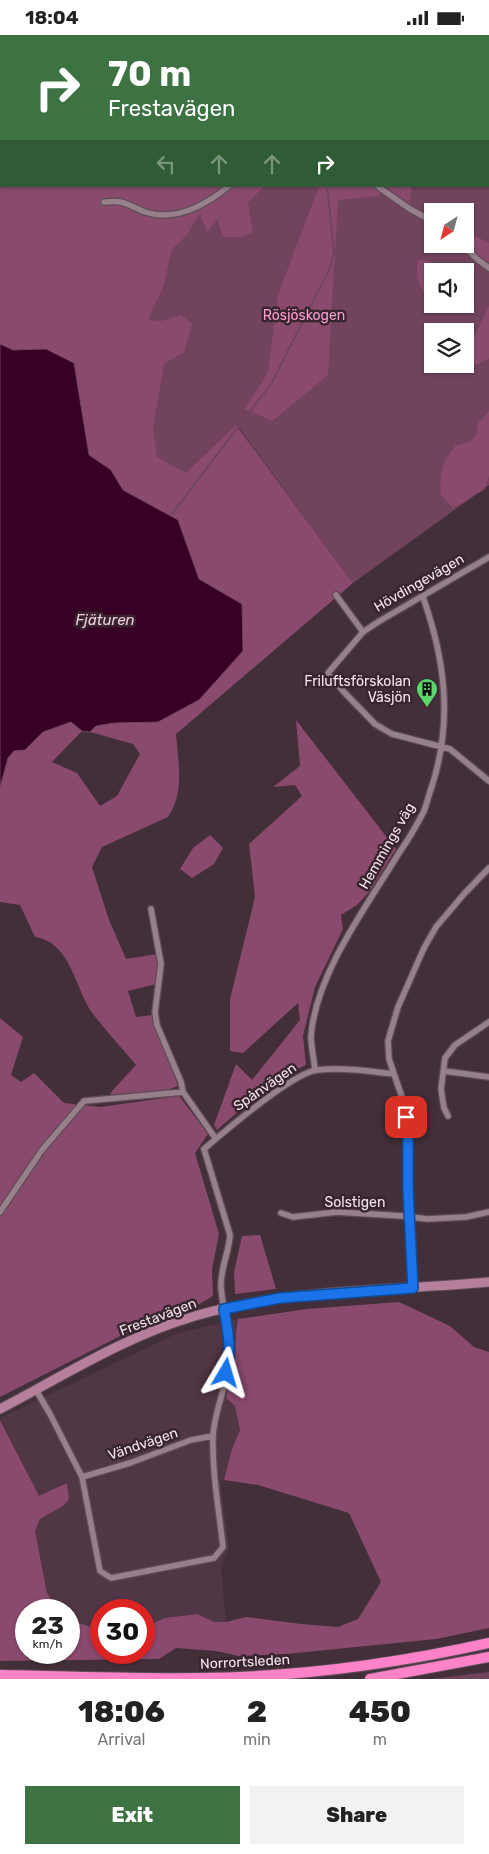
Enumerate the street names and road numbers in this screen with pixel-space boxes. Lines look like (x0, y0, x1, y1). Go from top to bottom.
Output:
street label: Hövdingevägen (371, 550, 467, 616)
street label: Hemmings väg (355, 800, 419, 892)
street label: Spånvägen (230, 1059, 300, 1115)
street label: Solstigen (325, 1194, 385, 1211)
street label: Frestavägen (117, 1295, 199, 1339)
street label: Vändvägen (106, 1424, 180, 1464)
street label: Norrortsleden (200, 1651, 290, 1673)

